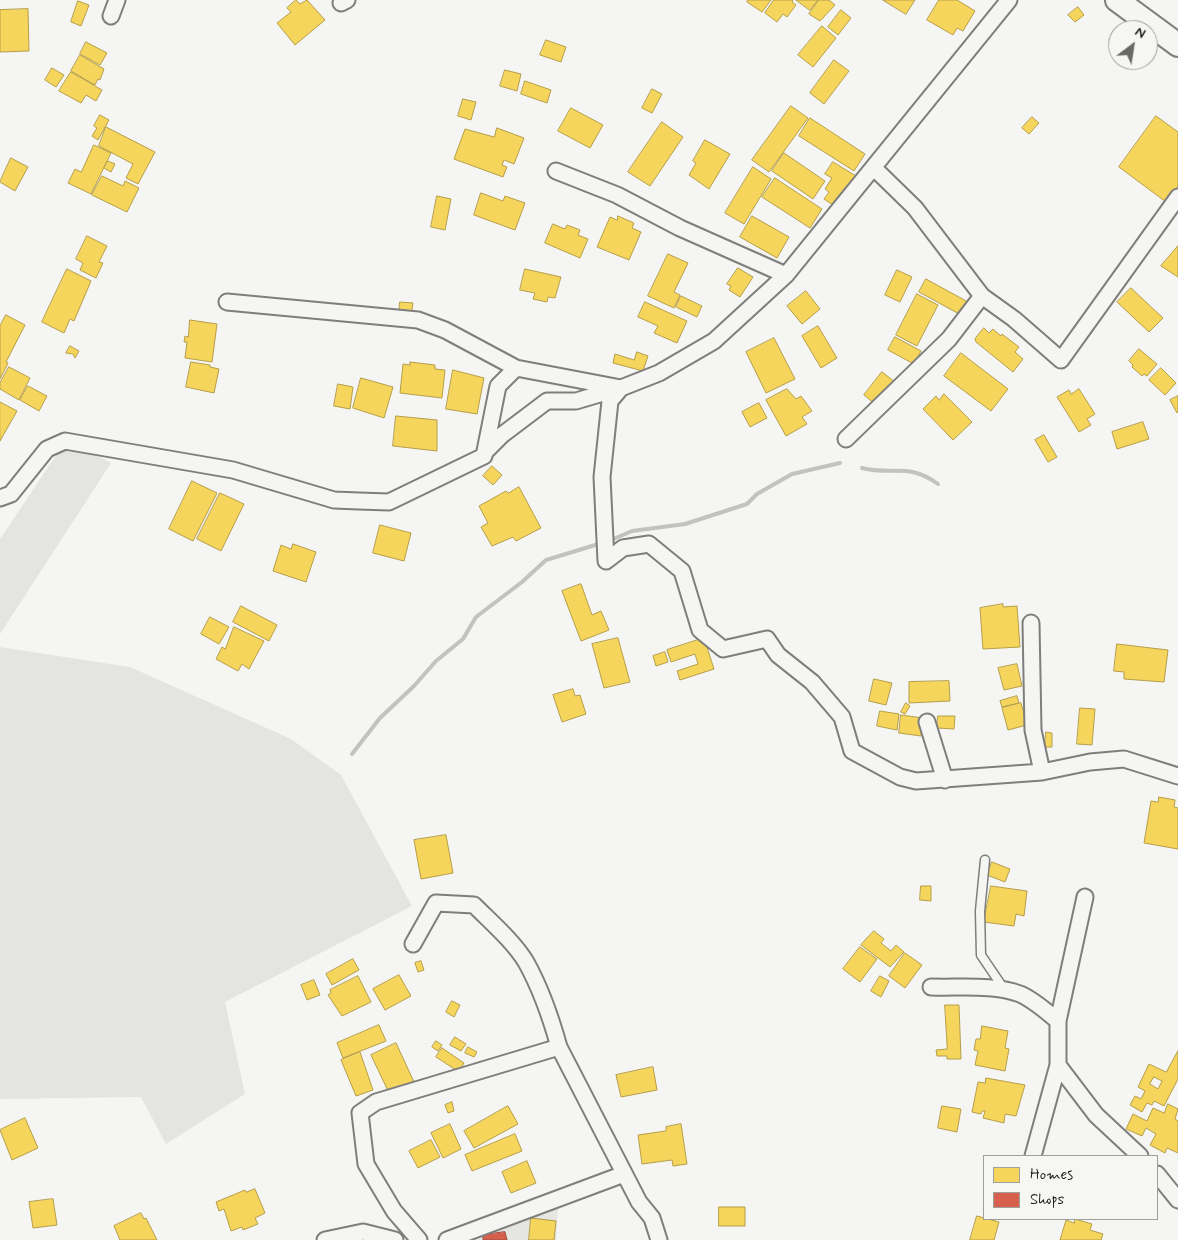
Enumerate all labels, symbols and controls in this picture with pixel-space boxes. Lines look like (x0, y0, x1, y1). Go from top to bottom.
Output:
north arrow (1108, 20, 1158, 70)
text: N (1132, 23, 1149, 43)
legend (983, 1155, 1158, 1220)
text: Homes (1030, 1165, 1073, 1185)
text: Shops (1030, 1190, 1064, 1210)

